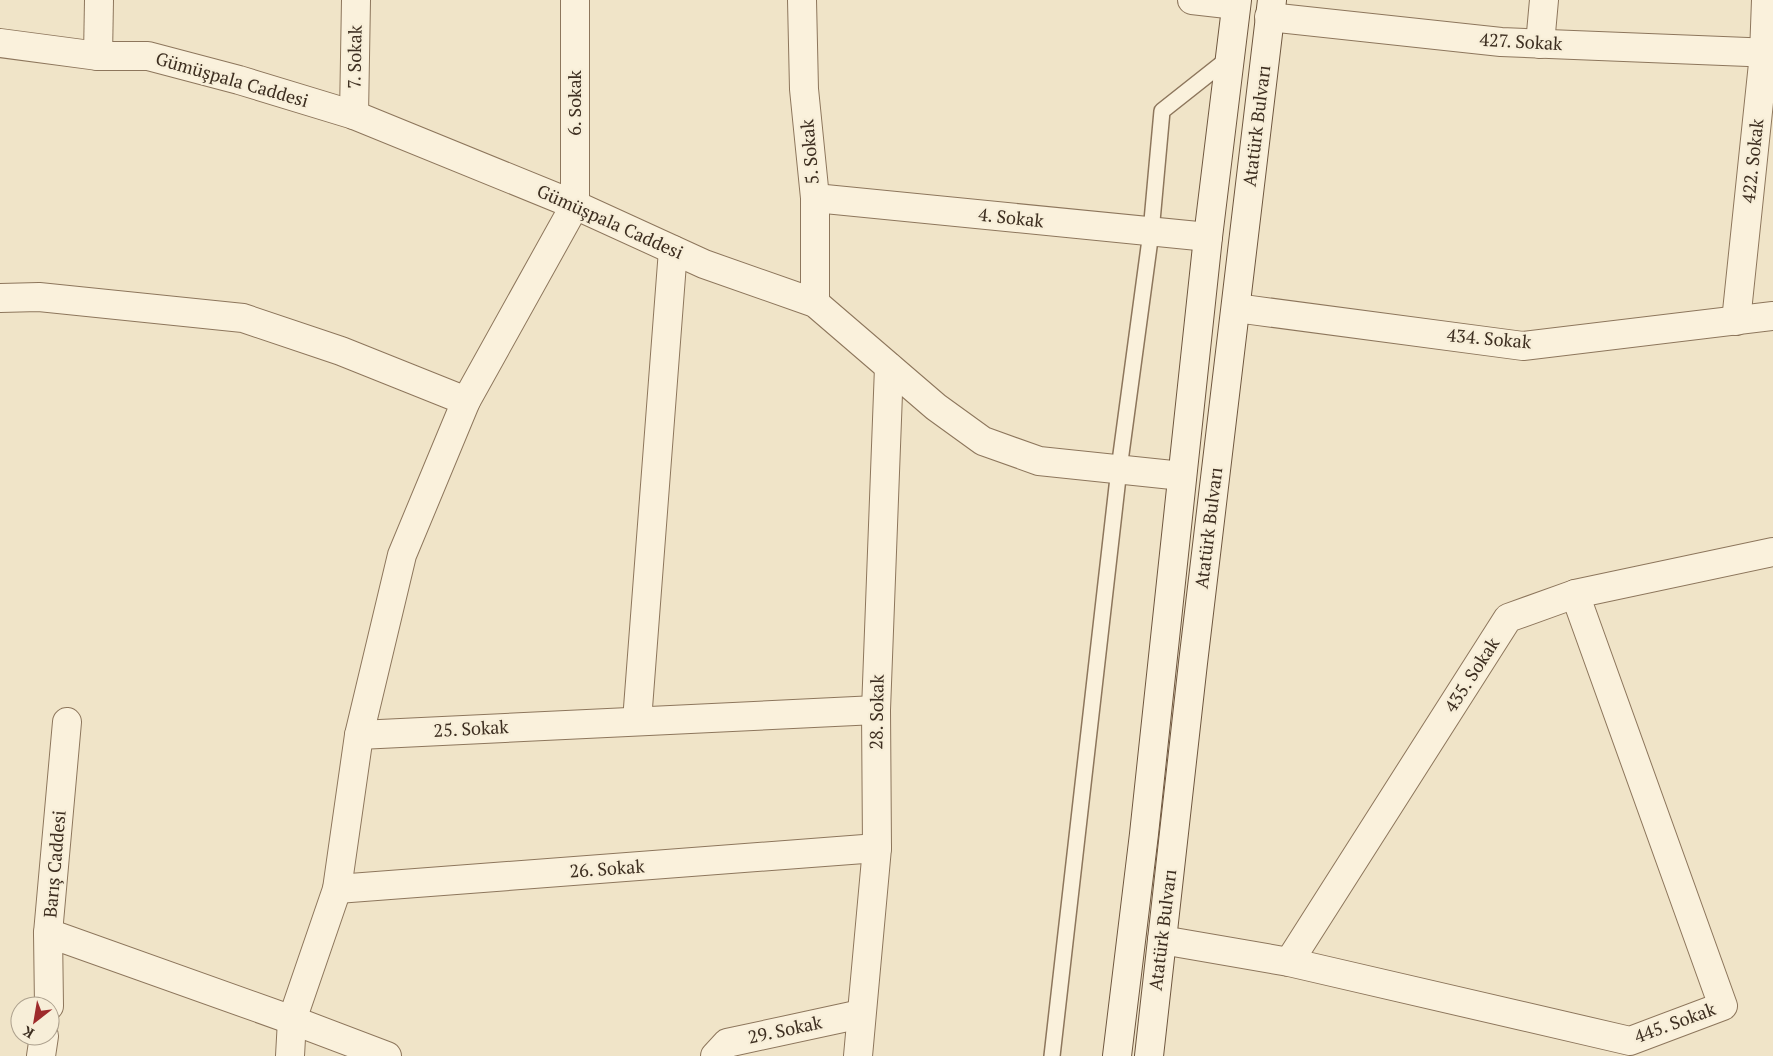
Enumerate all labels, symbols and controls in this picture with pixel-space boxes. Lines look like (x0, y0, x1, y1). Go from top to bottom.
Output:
street label: 7. Sokak (341, 24, 367, 89)
street label: 427. Sokak (1479, 27, 1564, 55)
street label: Gümüşpala Caddesi (153, 46, 311, 112)
street label: Atatürk Bulvarı (1237, 64, 1275, 188)
street label: 6. Sokak (562, 70, 586, 136)
street label: 422. Sokak (1736, 117, 1768, 204)
street label: 5. Sokak (794, 118, 824, 186)
street label: Gümüşpala Caddesi (533, 178, 687, 264)
street label: 4. Sokak (977, 202, 1046, 232)
street label: 434. Sokak (1446, 322, 1533, 354)
street label: Atatürk Bulvarı (1189, 466, 1227, 590)
street label: 435. Sokak (1438, 632, 1505, 717)
street label: 28. Sokak (863, 674, 889, 750)
street label: 25. Sokak (433, 714, 510, 742)
street label: Barış Caddesi (37, 809, 71, 919)
street label: 26. Sokak (569, 853, 646, 883)
street label: Atatürk Bulvarı (1143, 868, 1181, 992)
north arrow (10, 996, 60, 1046)
street label: 445. Sokak (1631, 996, 1719, 1048)
street label: 29. Sokak (746, 1009, 825, 1049)
text: K (19, 1022, 37, 1043)

